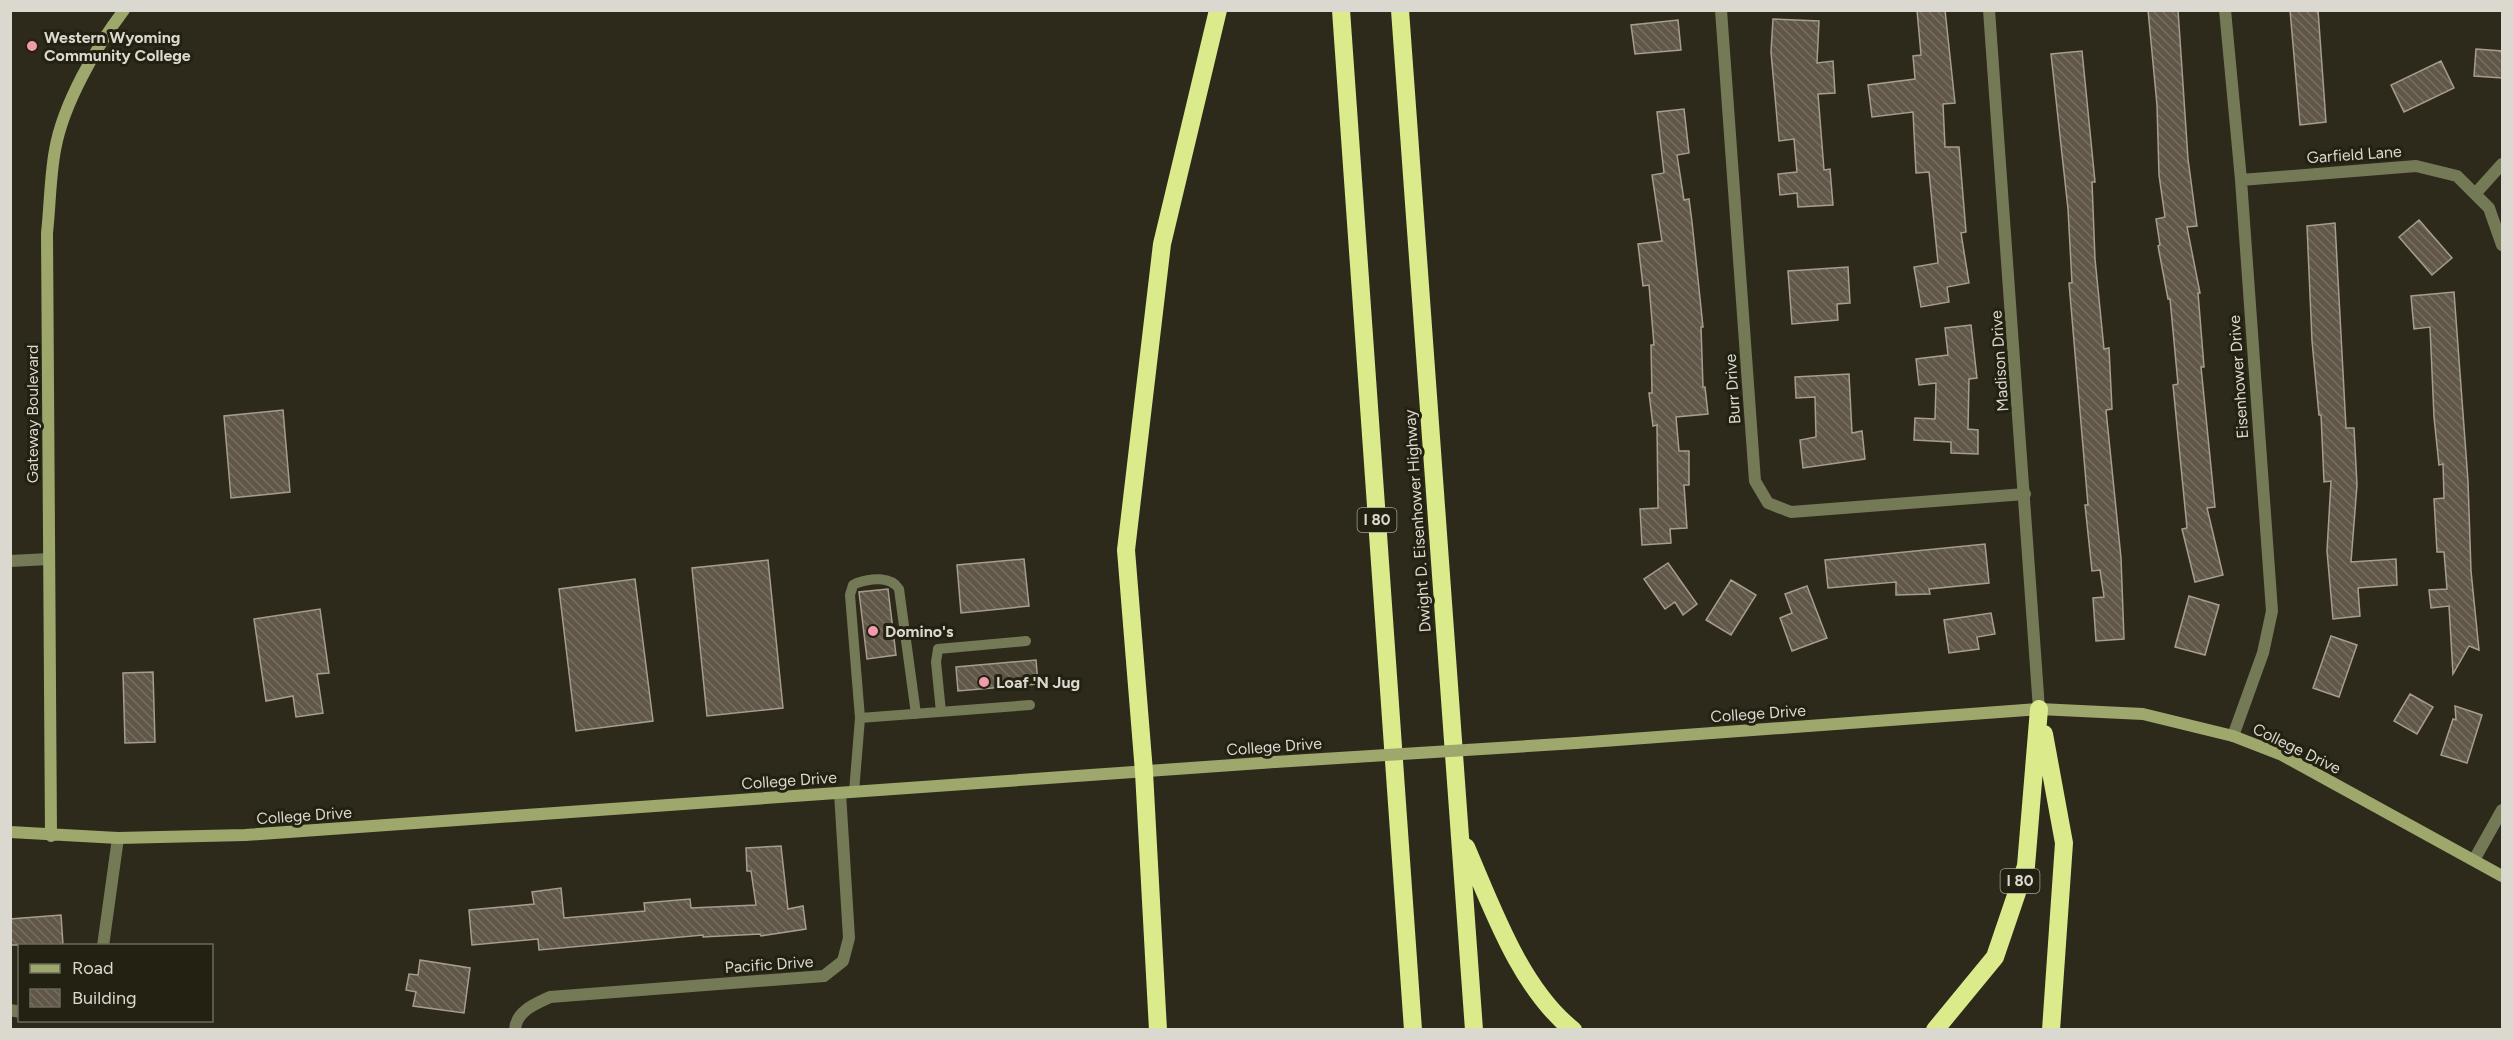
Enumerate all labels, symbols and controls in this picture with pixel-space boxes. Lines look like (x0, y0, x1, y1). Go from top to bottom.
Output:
place label: Western Wyoming Community College (44, 28, 191, 65)
marker: Western Wyoming Community College (25, 39, 39, 53)
street label: Garfield Lane (2306, 142, 2402, 167)
street label: Madison Drive (1986, 309, 2013, 412)
street label: Eisenhower Drive (2225, 314, 2252, 439)
street label: Gateway Boulevard (23, 345, 42, 483)
street label: Burr Drive (1721, 353, 1744, 425)
street label: Dwight D. Eisenhower Highway (1400, 408, 1435, 633)
road number: I 80 (1358, 508, 1396, 532)
place label: Domino's (885, 622, 954, 641)
marker: Domino's (866, 624, 880, 638)
place label: Loaf 'N Jug (996, 673, 1080, 692)
marker: Loaf 'N Jug (977, 675, 991, 689)
street label: College Drive (1710, 701, 1807, 726)
street label: College Drive (2250, 719, 2344, 778)
street label: College Drive (1226, 734, 1323, 759)
street label: College Drive (741, 768, 838, 793)
street label: College Drive (256, 803, 353, 828)
road number: I 80 (2000, 869, 2040, 893)
legend (18, 944, 213, 1022)
street label: Pacific Drive (724, 952, 814, 977)
text: Road (72, 957, 113, 979)
text: Building (72, 987, 137, 1009)

